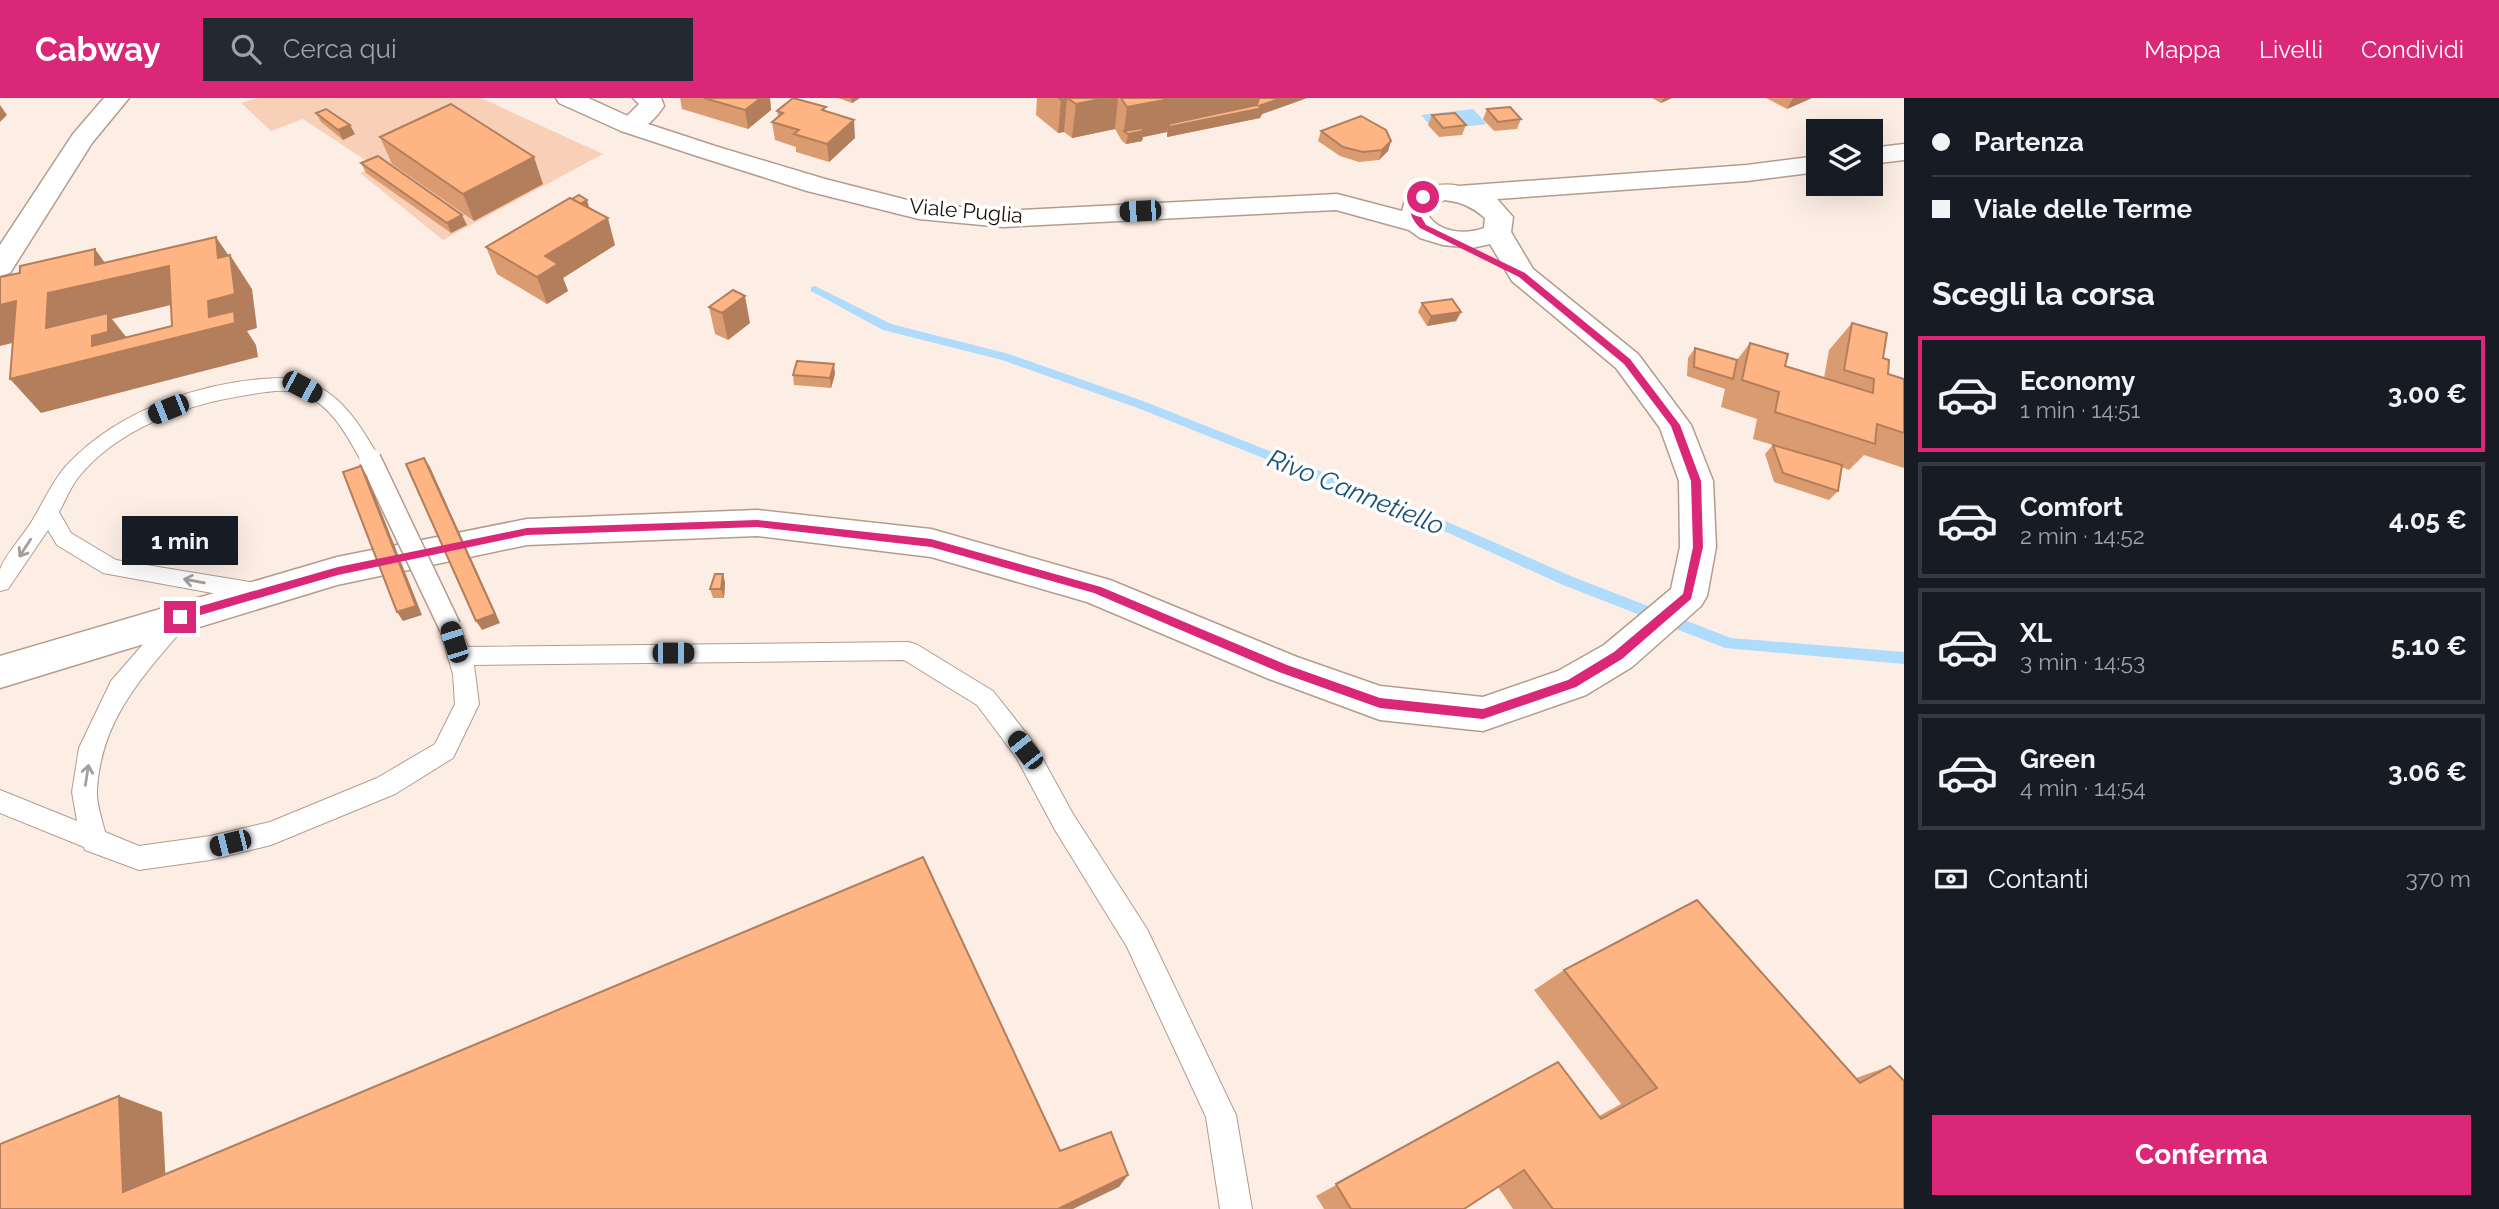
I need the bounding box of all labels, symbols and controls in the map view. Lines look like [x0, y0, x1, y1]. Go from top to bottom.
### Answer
search box [203, 18, 693, 81]
text: Cabway [35, 30, 161, 69]
icon: search [227, 30, 265, 68]
text: Cerca qui [283, 34, 397, 64]
text: Mappa [2144, 35, 2221, 64]
text: Livelli [2259, 35, 2323, 64]
text: Condividi [2361, 35, 2464, 64]
map controls [1806, 119, 1883, 196]
button: layers [1806, 119, 1883, 196]
text: Partenza [1974, 127, 2084, 157]
route start [1407, 181, 1439, 213]
street label: Viale Puglia [908, 193, 1024, 228]
text: Viale delle Terme [1974, 194, 2192, 224]
car [1119, 199, 1162, 223]
text: Scegli la corsa [1932, 275, 2155, 312]
icon: car [1936, 363, 1999, 426]
text: Economy [2020, 366, 2135, 396]
car [279, 368, 326, 406]
text: 3.00 € [2388, 379, 2467, 409]
car [145, 391, 192, 427]
text: 1 min · 14:51 [2020, 396, 2140, 423]
water label: Rivo Cannetiello [1264, 443, 1448, 541]
icon: car [1936, 489, 1999, 552]
text: Comfort [2020, 492, 2123, 522]
text: 4.05 € [2389, 505, 2467, 535]
callout: 1 min [122, 516, 238, 564]
text: 2 min · 14:52 [2020, 522, 2145, 549]
text: 1 min [151, 527, 209, 554]
one-way arrow [18, 538, 32, 557]
one-way arrow [183, 574, 206, 588]
route end [164, 601, 196, 633]
icon: car [1936, 615, 1999, 678]
text: XL [2020, 618, 2052, 648]
car [438, 619, 471, 665]
text: 5.10 € [2391, 631, 2467, 661]
car [653, 643, 695, 664]
text: 3 min · 14:53 [2020, 648, 2145, 675]
car [1004, 727, 1047, 773]
icon: car [1936, 741, 1999, 804]
text: Green [2020, 744, 2096, 774]
text: 3.06 € [2388, 757, 2467, 787]
one-way arrow [81, 764, 94, 787]
text: 4 min · 14:54 [2020, 774, 2146, 801]
car [208, 828, 253, 858]
icon: cash [1932, 860, 1970, 898]
text: Contanti [1988, 864, 2089, 894]
text: 370 m [2406, 865, 2471, 892]
button: Conferma [1932, 1115, 2471, 1195]

